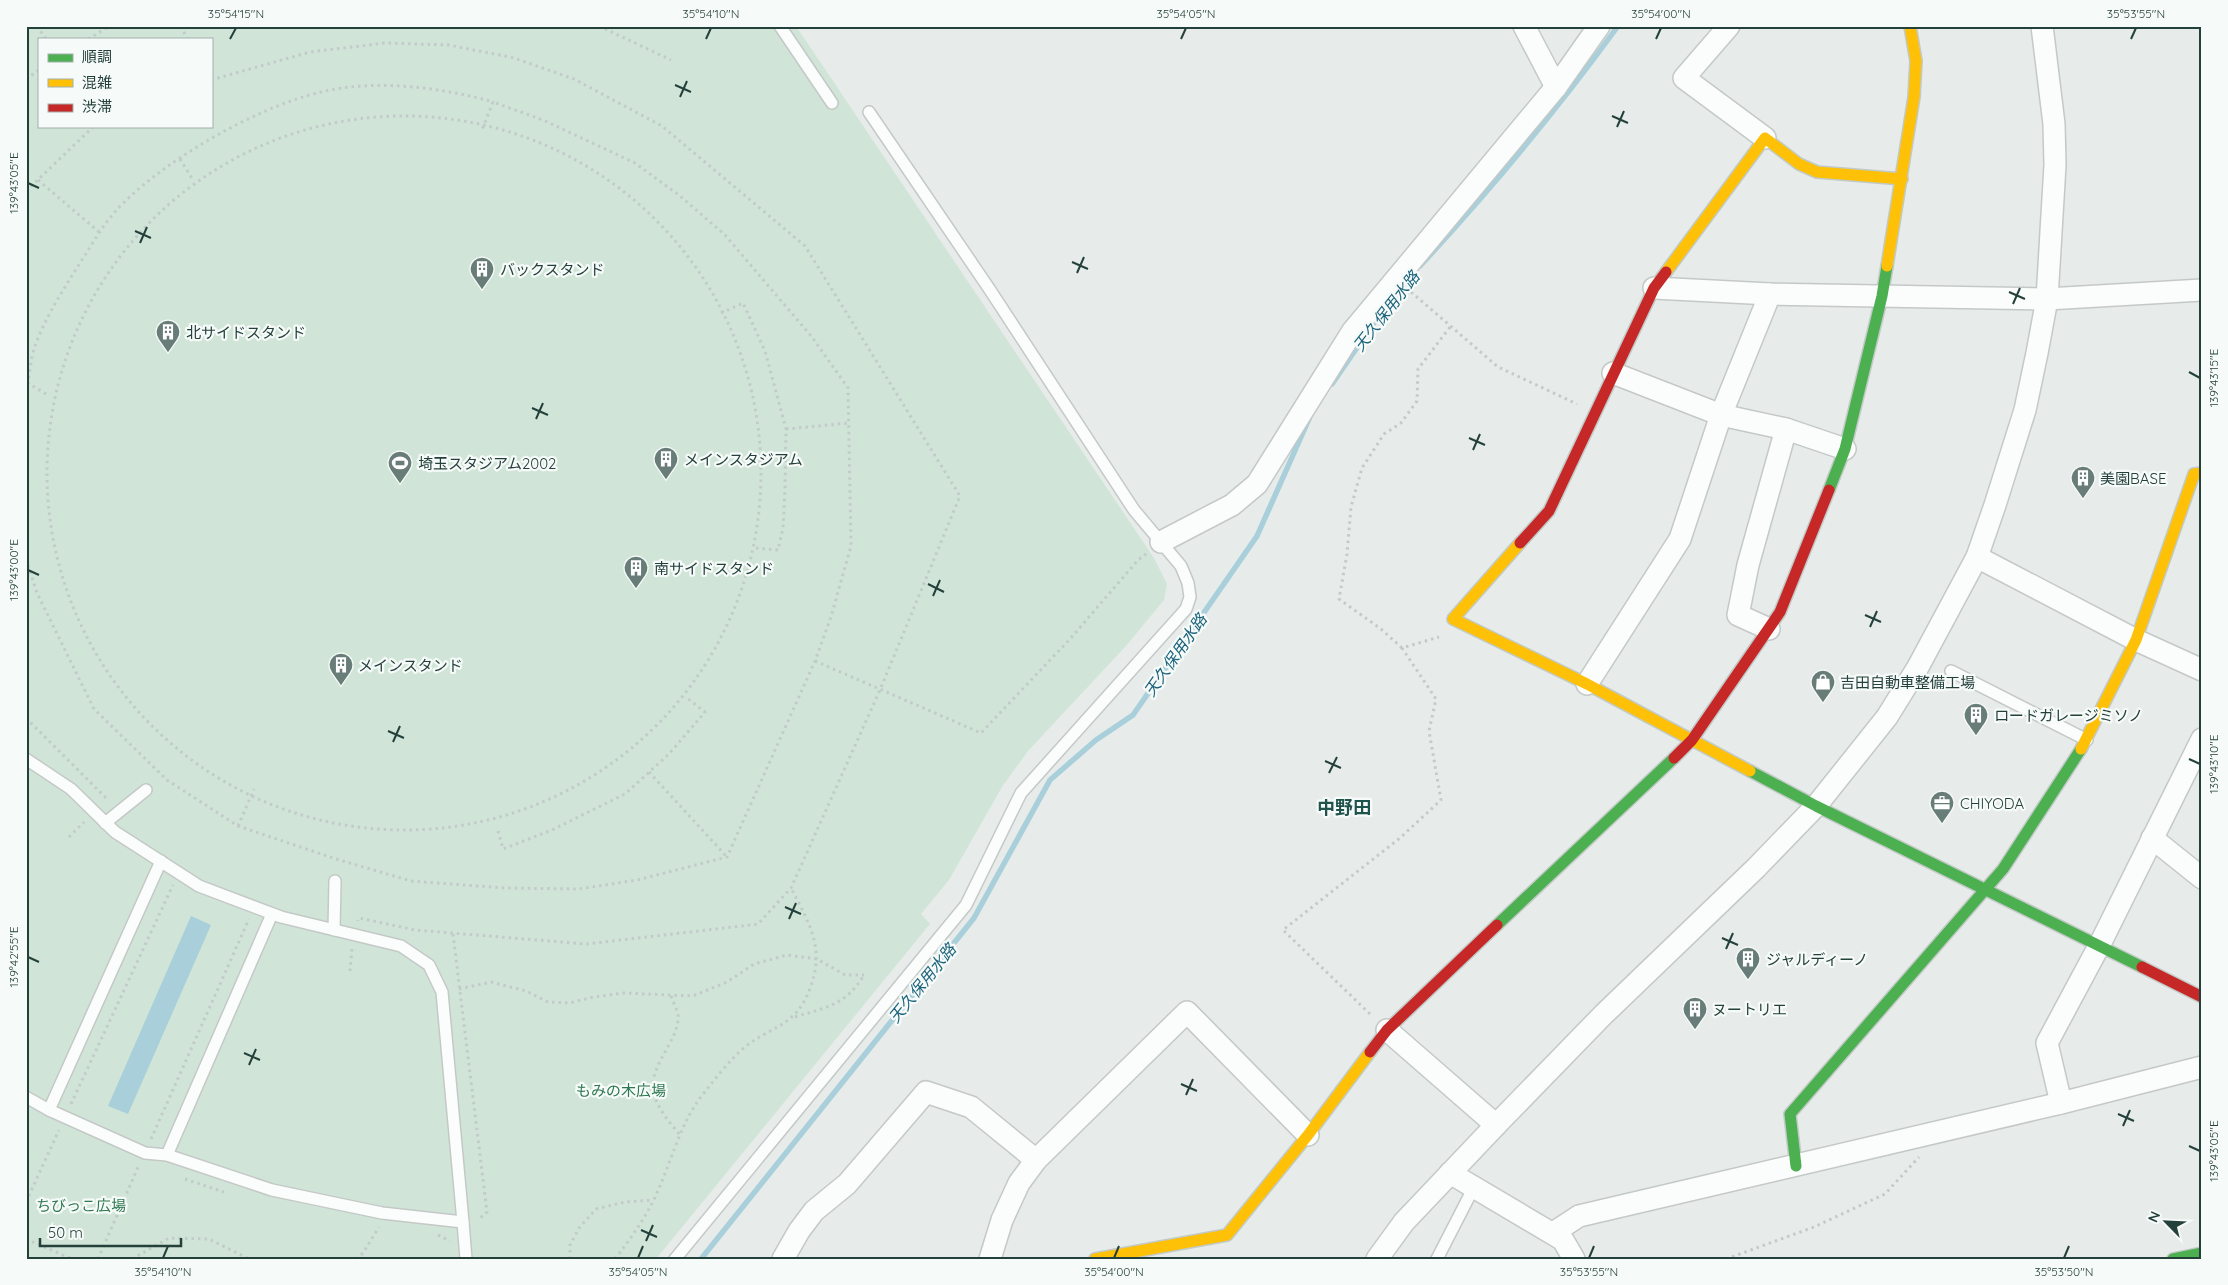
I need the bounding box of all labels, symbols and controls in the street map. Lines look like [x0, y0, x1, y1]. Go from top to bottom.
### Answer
text: 35°54'15"N [208, 6, 264, 21]
text: 35°54'10"N [683, 6, 739, 21]
text: 35°54'05"N [1156, 6, 1216, 21]
text: 35°54'00"N [1631, 6, 1691, 21]
text: 35°53'55"N [2107, 6, 2165, 21]
legend [38, 38, 212, 128]
text: 順調 [82, 47, 112, 66]
text: 混雑 [82, 73, 112, 92]
text: 渋滞 [82, 97, 112, 116]
text: 139°43'05"E [6, 152, 21, 214]
building icon: バックスタンド [469, 256, 495, 290]
place label: バックスタンド [500, 260, 605, 279]
water label: 天久保用水路 [1349, 265, 1425, 355]
building icon: 北サイドスタンド [155, 319, 181, 353]
place label: 北サイドスタンド [186, 323, 306, 342]
text: 139°43'15"E [2206, 348, 2221, 407]
building icon: メインスタジアム [653, 446, 679, 480]
sports icon: 埼玉スタジアム2002 [387, 450, 413, 484]
place label: メインスタジアム [684, 450, 803, 469]
place label: 埼玉スタジアム2002 [418, 454, 556, 473]
building icon: 美園BASE [2070, 465, 2096, 499]
place label: 美園BASE [2100, 469, 2166, 488]
text: 139°43'00"E [6, 539, 21, 601]
building icon: 南サイドスタンド [623, 555, 649, 589]
place label: 南サイドスタンド [654, 559, 774, 578]
water label: 天久保用水路 [1139, 608, 1212, 700]
building icon: メインスタンド [328, 652, 354, 686]
place label: メインスタンド [358, 656, 463, 675]
shop icon: 吉田自動車整備工場 [1810, 669, 1836, 703]
place label: 吉田自動車整備工場 [1840, 673, 1975, 692]
building icon: ロードガレージミソノ [1963, 702, 1989, 736]
place label: ロードガレージミソノ [1994, 706, 2143, 725]
text: 139°43'10"E [2206, 734, 2221, 794]
office icon: CHIYODA [1929, 790, 1955, 824]
place label: CHIYODA [1960, 794, 2025, 813]
district label: 中野田 [1317, 796, 1371, 819]
text: 139°42'55"E [6, 926, 21, 988]
water label: 天久保用水路 [884, 938, 961, 1027]
building icon: ジャルディーノ [1735, 946, 1761, 980]
place label: ジャルディーノ [1766, 950, 1868, 969]
building icon: ヌートリエ [1682, 996, 1708, 1030]
place label: ヌートリエ [1712, 1000, 1787, 1019]
park label: もみの木広場 [576, 1081, 666, 1100]
text: 139°43'05"E [2206, 1120, 2221, 1182]
park label: ちびっこ広場 [36, 1196, 126, 1215]
north arrow [2140, 1198, 2190, 1248]
text: N [2144, 1208, 2164, 1225]
scale bar [40, 1215, 181, 1247]
text: 50 m [48, 1223, 83, 1242]
text: 35°54'10"N [135, 1264, 191, 1279]
text: 35°54'05"N [608, 1264, 668, 1279]
text: 35°54'00"N [1084, 1264, 1144, 1279]
text: 35°53'55"N [1560, 1264, 1618, 1279]
text: 35°53'50"N [2035, 1264, 2093, 1279]

